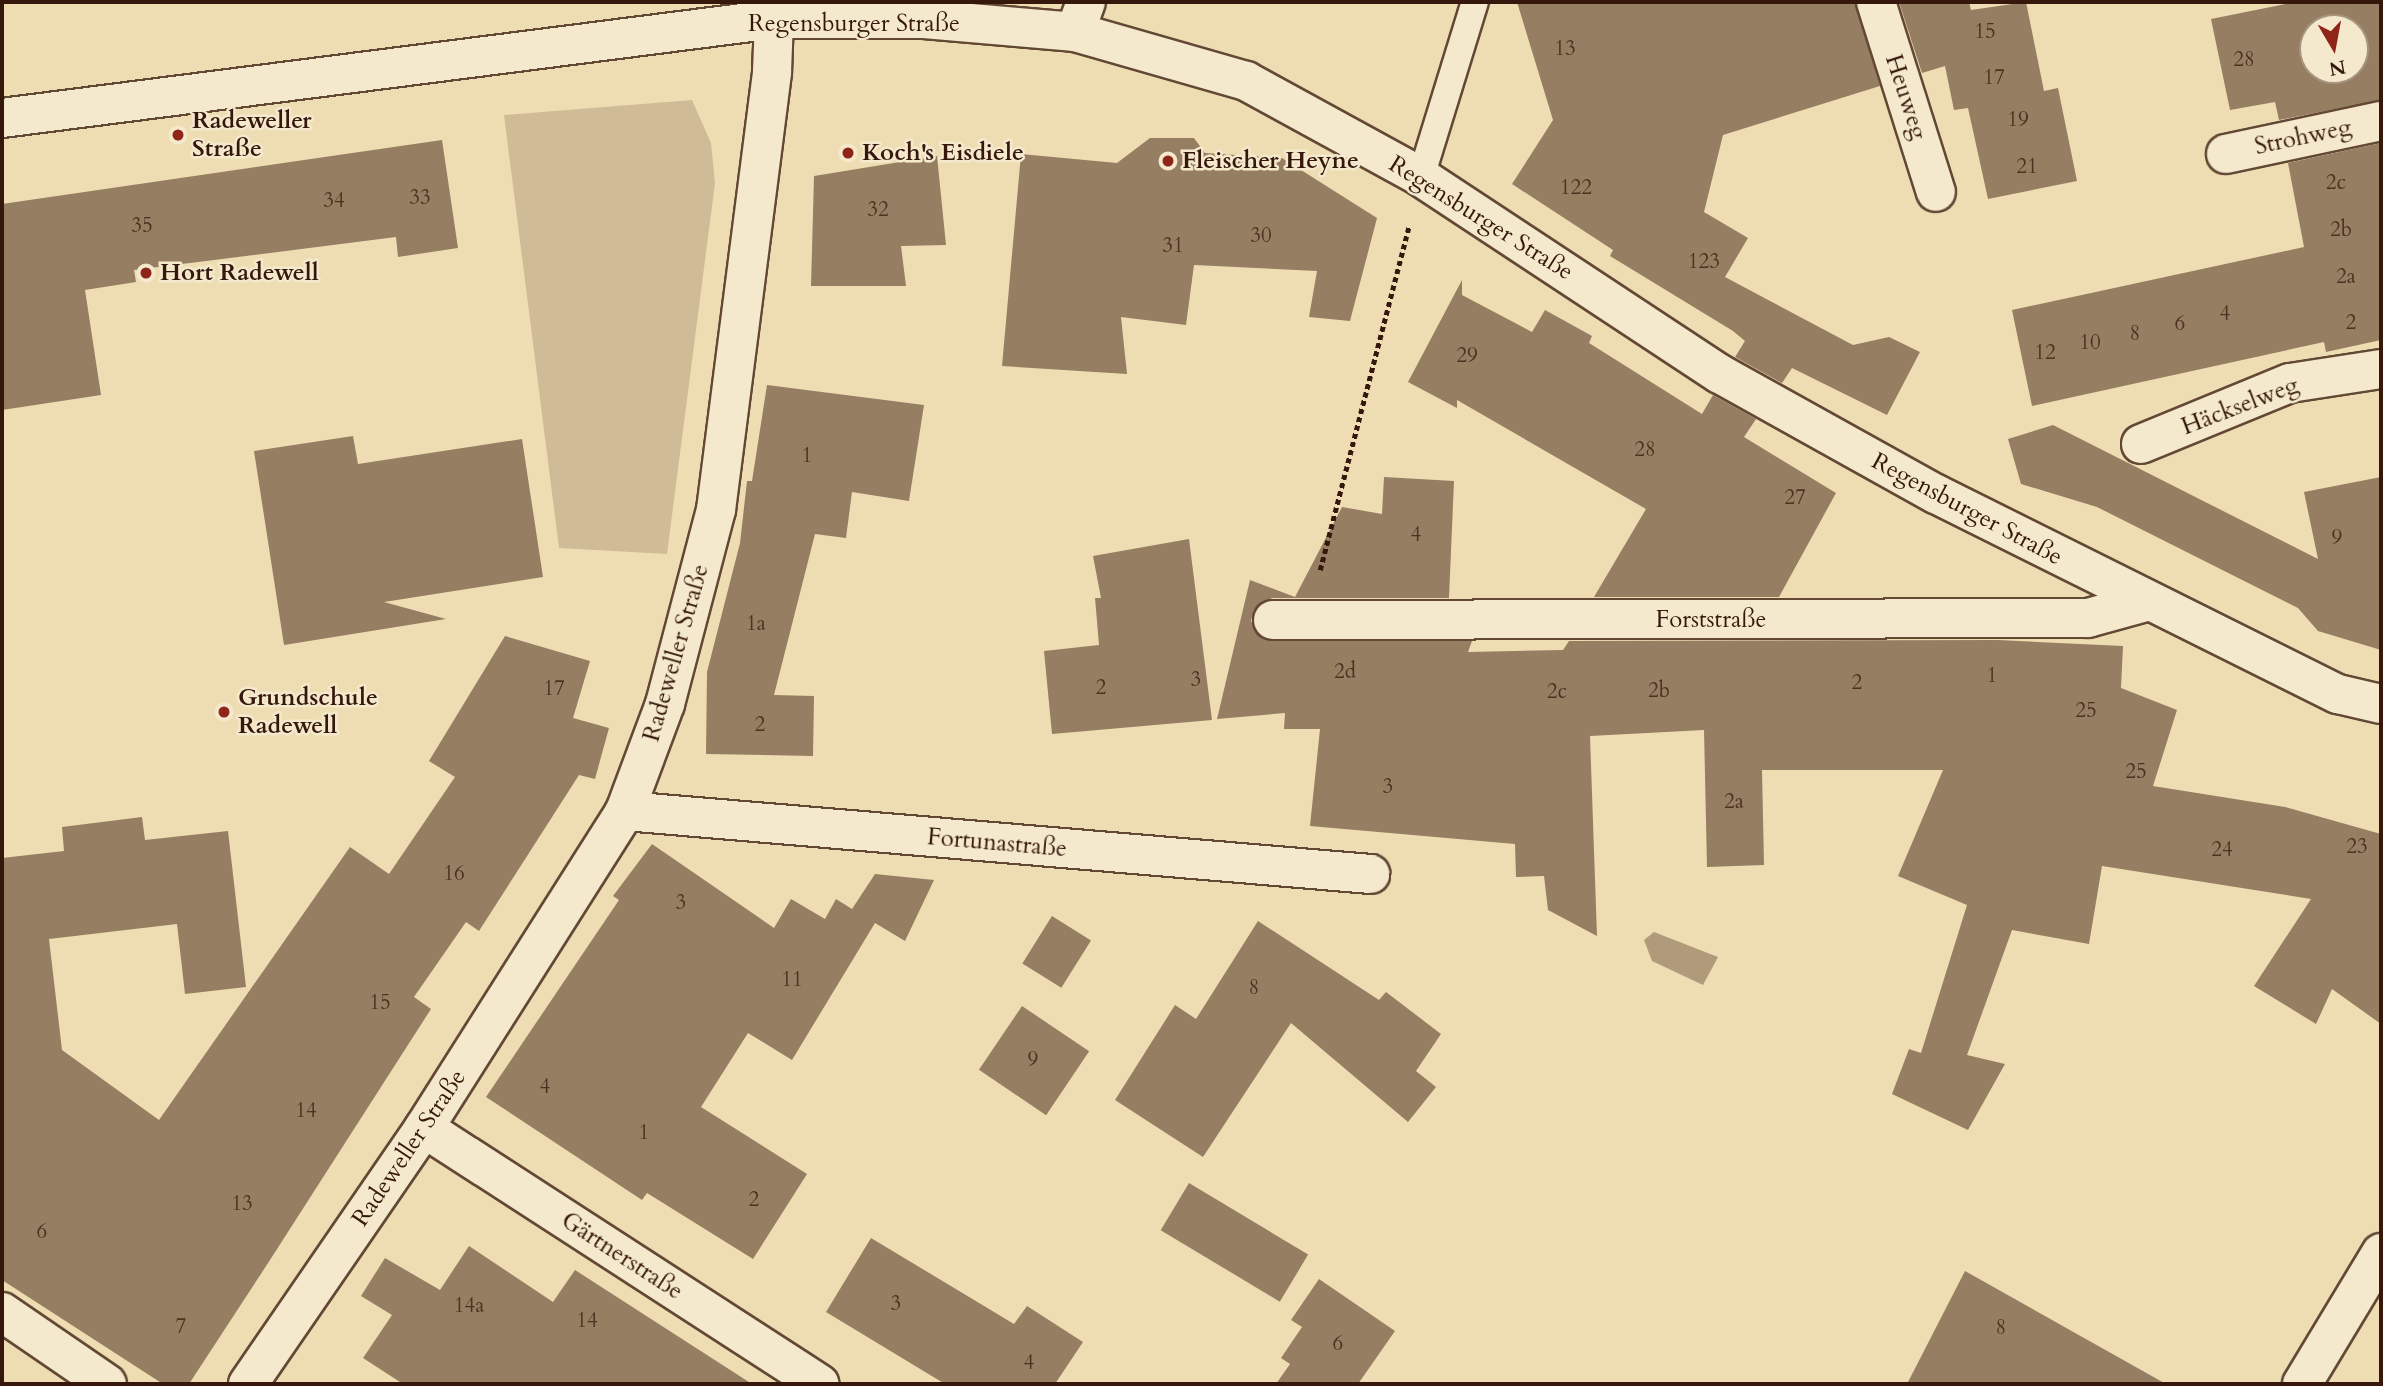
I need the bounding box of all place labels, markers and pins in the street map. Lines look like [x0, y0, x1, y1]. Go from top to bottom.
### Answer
place label: Radeweller Straße [192, 107, 312, 163]
marker: Radeweller Straße [170, 127, 186, 143]
place label: Koch's Eisdiele [862, 139, 1024, 167]
marker: Koch's Eisdiele [840, 145, 856, 161]
place label: Fleischer Heyne [1182, 147, 1359, 175]
marker: Fleischer Heyne [1160, 153, 1176, 169]
place label: Hort Radewell [160, 259, 319, 287]
marker: Hort Radewell [138, 265, 154, 281]
place label: Grundschule Radewell [238, 684, 378, 740]
marker: Grundschule Radewell [216, 704, 232, 720]

